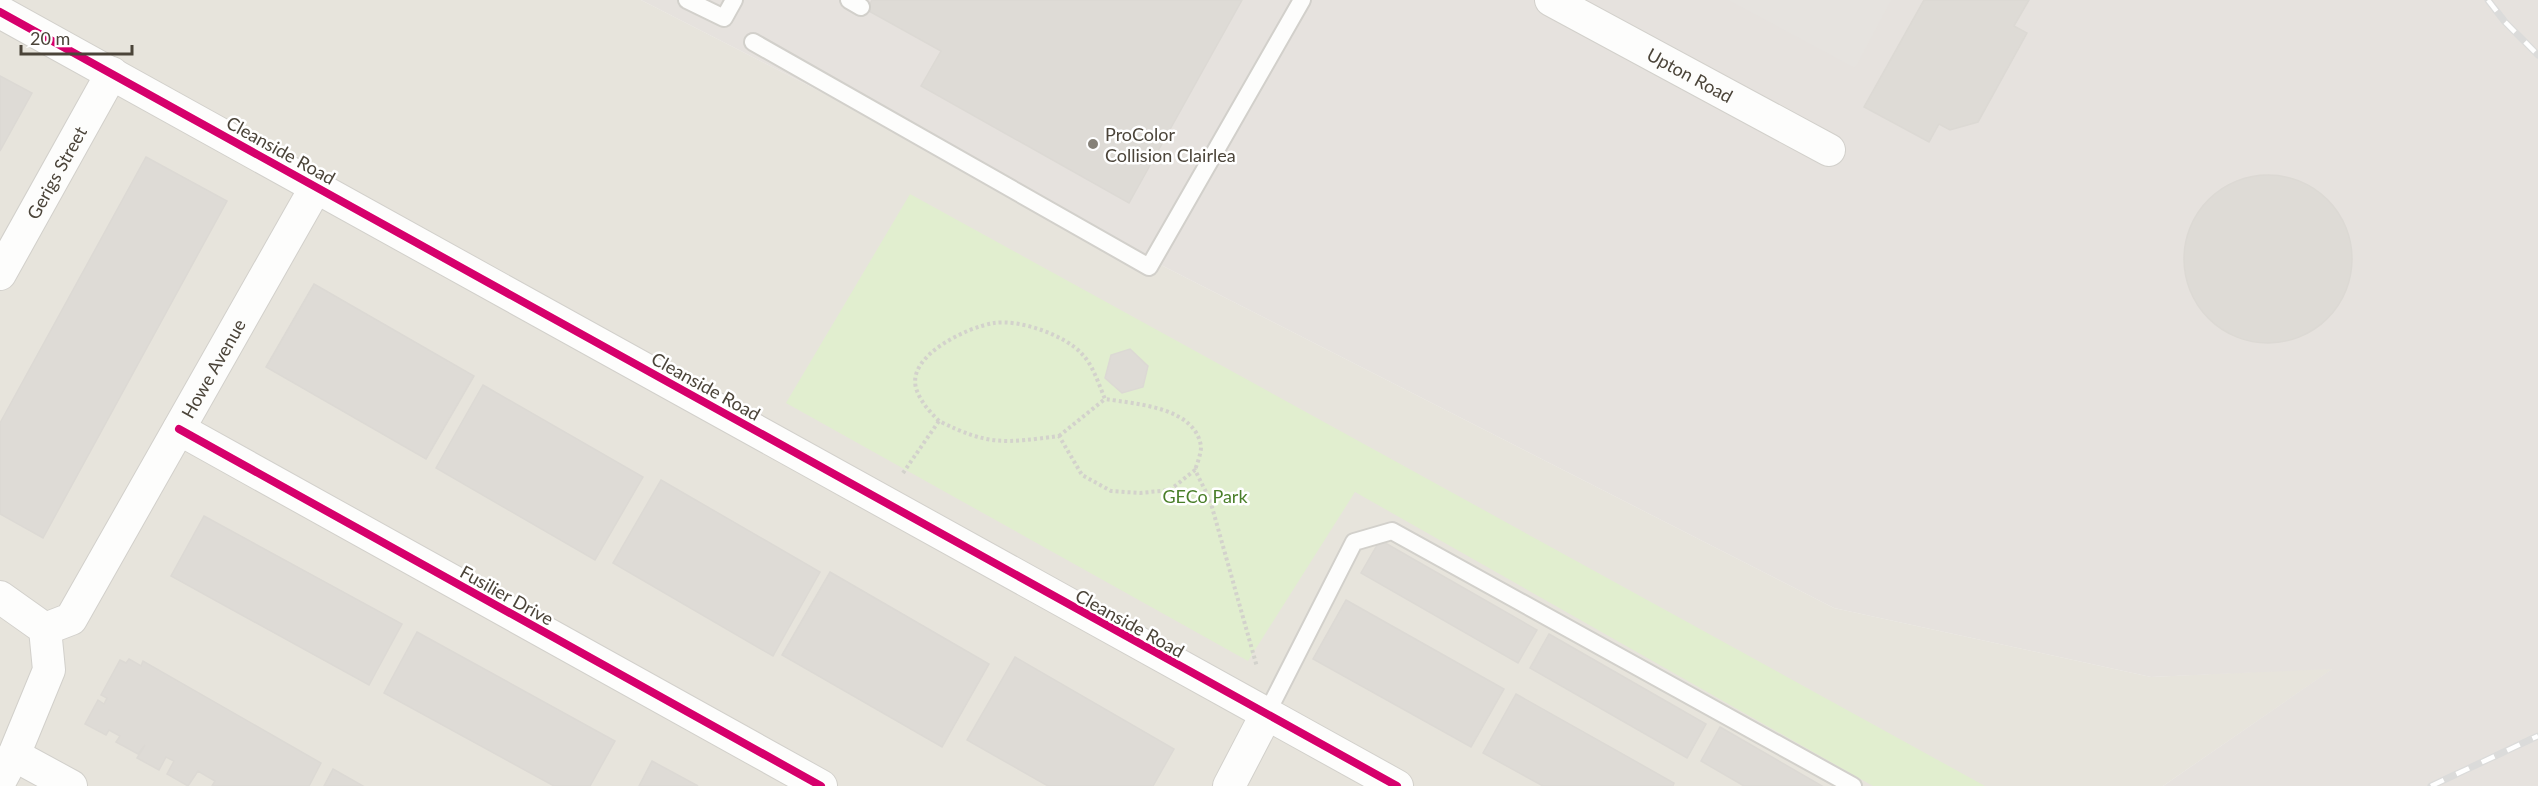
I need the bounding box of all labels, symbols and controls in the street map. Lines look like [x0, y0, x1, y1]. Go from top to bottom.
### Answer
scale bar [21, 18, 132, 56]
text: 20 m [30, 27, 70, 49]
street label: Upton Road [1643, 43, 1737, 107]
street label: Cleanside Road [223, 111, 339, 189]
street label: Gerigs Street [22, 122, 91, 223]
place label: ProColor Collision Clairlea [1105, 123, 1236, 166]
marker: ProColor Collision Clairlea [1086, 137, 1100, 151]
street label: Howe Avenue [176, 315, 250, 422]
street label: Cleanside Road [648, 347, 764, 425]
park label: GECo Park [1162, 485, 1248, 507]
street label: Fusilier Drive [456, 560, 558, 630]
street label: Cleanside Road [1072, 584, 1188, 662]

